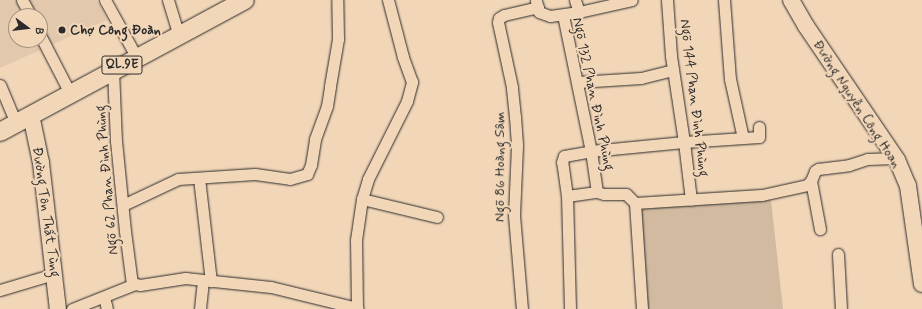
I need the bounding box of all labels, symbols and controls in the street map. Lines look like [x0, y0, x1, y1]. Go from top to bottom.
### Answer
north arrow [8, 8, 48, 48]
street label: Ngõ 132 Phan Đình Phùng [569, 16, 617, 172]
street label: Ngõ 144 Phan Đình Phùng [676, 18, 712, 178]
place label: Chợ Công Đoàn [70, 22, 161, 38]
marker: Chợ Công Đoàn [57, 25, 67, 35]
text: B [31, 26, 46, 36]
street label: Đường Nguyễn Công Hoan [809, 36, 905, 172]
road number: QL.9E [101, 54, 143, 76]
street label: Ngõ 62 Phan Đình Phùng [92, 105, 122, 255]
street label: Ngõ 86 Hoàng Sâm [492, 112, 508, 222]
street label: Đường Tôn Thất Tùng [29, 147, 63, 277]

